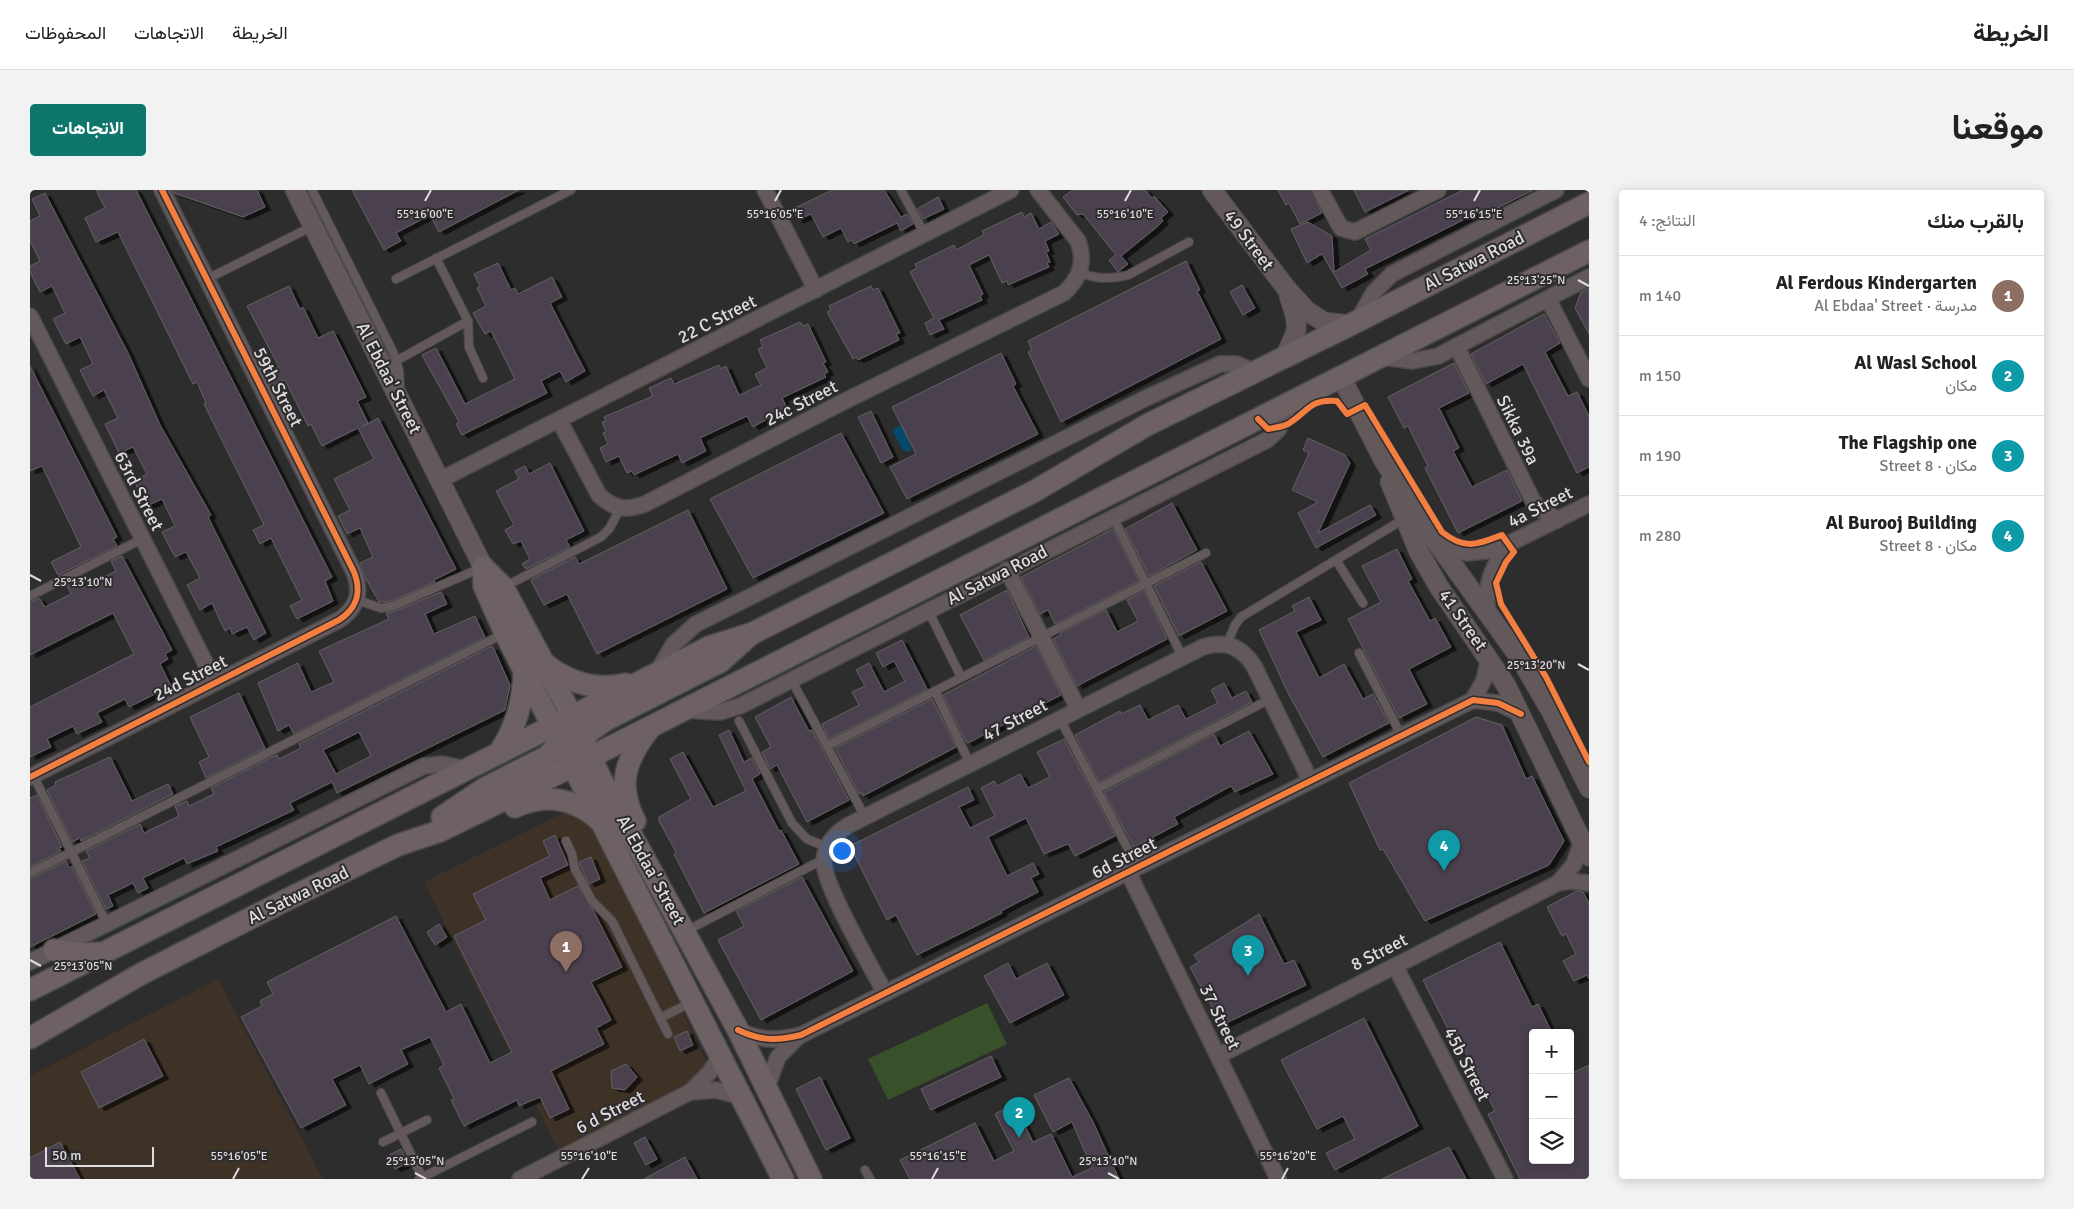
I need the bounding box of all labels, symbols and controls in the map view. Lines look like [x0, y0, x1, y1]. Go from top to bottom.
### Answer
text: الخريطة [1973, 18, 2049, 48]
text: المحفوظات [25, 22, 106, 44]
text: الاتجاهات [134, 22, 204, 44]
text: الخريطة [232, 22, 288, 44]
button: الاتجاهات [30, 104, 146, 156]
text: موقعنا [1951, 106, 2044, 149]
street label: 49 Street [1219, 205, 1279, 275]
text: 55°16'00"E [396, 207, 454, 222]
text: 55°16'05"E [746, 207, 804, 222]
text: 55°16'10"E [1096, 207, 1154, 222]
text: 55°16'15"E [1445, 207, 1503, 222]
text: بالقرب منك [1927, 208, 2024, 234]
text: النتائج: 4 [1639, 211, 1695, 231]
street label: Al Satwa Road [1420, 226, 1528, 296]
text: Al Ferdous Kindergarten [1776, 271, 1977, 295]
text: 25°13'25"N [1507, 273, 1565, 288]
text: 140 m [1639, 286, 1681, 306]
text: 1 [2004, 286, 2012, 306]
street label: 22 C Street [674, 290, 760, 348]
text: مدرسة · Al Ebdaa' Street [1814, 296, 1977, 316]
street label: Al Ebdaa' Street [351, 319, 427, 437]
street label: 59th Street [249, 344, 307, 430]
text: Al Wasl School [1854, 351, 1977, 375]
text: 150 m [1639, 366, 1681, 386]
text: 2 [2004, 366, 2012, 386]
street label: 24c Street [761, 375, 841, 431]
text: مكان [1945, 376, 1977, 396]
street label: Sikka 39a [1492, 392, 1544, 468]
text: The Flagship one [1839, 431, 1977, 455]
text: 190 m [1639, 446, 1681, 466]
text: 3 [2004, 446, 2012, 466]
street label: 63rd Street [110, 448, 168, 534]
text: مكان · 8 Street [1880, 456, 1977, 476]
street label: 4a Street [1504, 481, 1576, 533]
text: Al Burooj Building [1826, 511, 1977, 535]
text: 280 m [1639, 526, 1681, 546]
text: 4 [2004, 526, 2012, 546]
text: مكان · 8 Street [1880, 536, 1977, 556]
street label: Al Satwa Road [943, 540, 1051, 610]
text: 25°13'10"N [54, 575, 112, 590]
street label: 41 Street [1434, 585, 1492, 655]
street label: 24d Street [149, 650, 231, 706]
text: 25°13'20"N [1507, 658, 1565, 673]
street label: 47 Street [979, 694, 1051, 746]
street label: Al Ebdaa' Street [612, 811, 690, 929]
pin: 4 [1428, 830, 1460, 871]
street label: 6d Street [1088, 832, 1160, 884]
your location [829, 838, 855, 864]
street label: Al Satwa Road [244, 861, 352, 929]
street label: 8 Street [1347, 928, 1411, 976]
pin: 1 [550, 931, 582, 972]
pin: 3 [1232, 935, 1264, 976]
text: 25°13'05"N [54, 959, 112, 974]
street label: 37 Street [1195, 981, 1245, 1053]
street label: 45b Street [1439, 1023, 1495, 1105]
map controls [1529, 1029, 1574, 1164]
button: + [1529, 1029, 1574, 1074]
button: − [1529, 1074, 1574, 1119]
street label: 6 d Street [572, 1085, 648, 1139]
pin: 2 [1003, 1097, 1035, 1138]
button: layers [1529, 1119, 1574, 1164]
scale bar [45, 1144, 154, 1167]
text: 50 m [52, 1147, 81, 1164]
text: 55°16'05"E [210, 1149, 268, 1164]
text: 55°16'10"E [560, 1149, 618, 1164]
text: 55°16'15"E [909, 1149, 967, 1164]
text: 55°16'20"E [1259, 1149, 1317, 1164]
text: 25°13'05"N [386, 1154, 444, 1169]
text: 25°13'10"N [1079, 1154, 1137, 1169]

